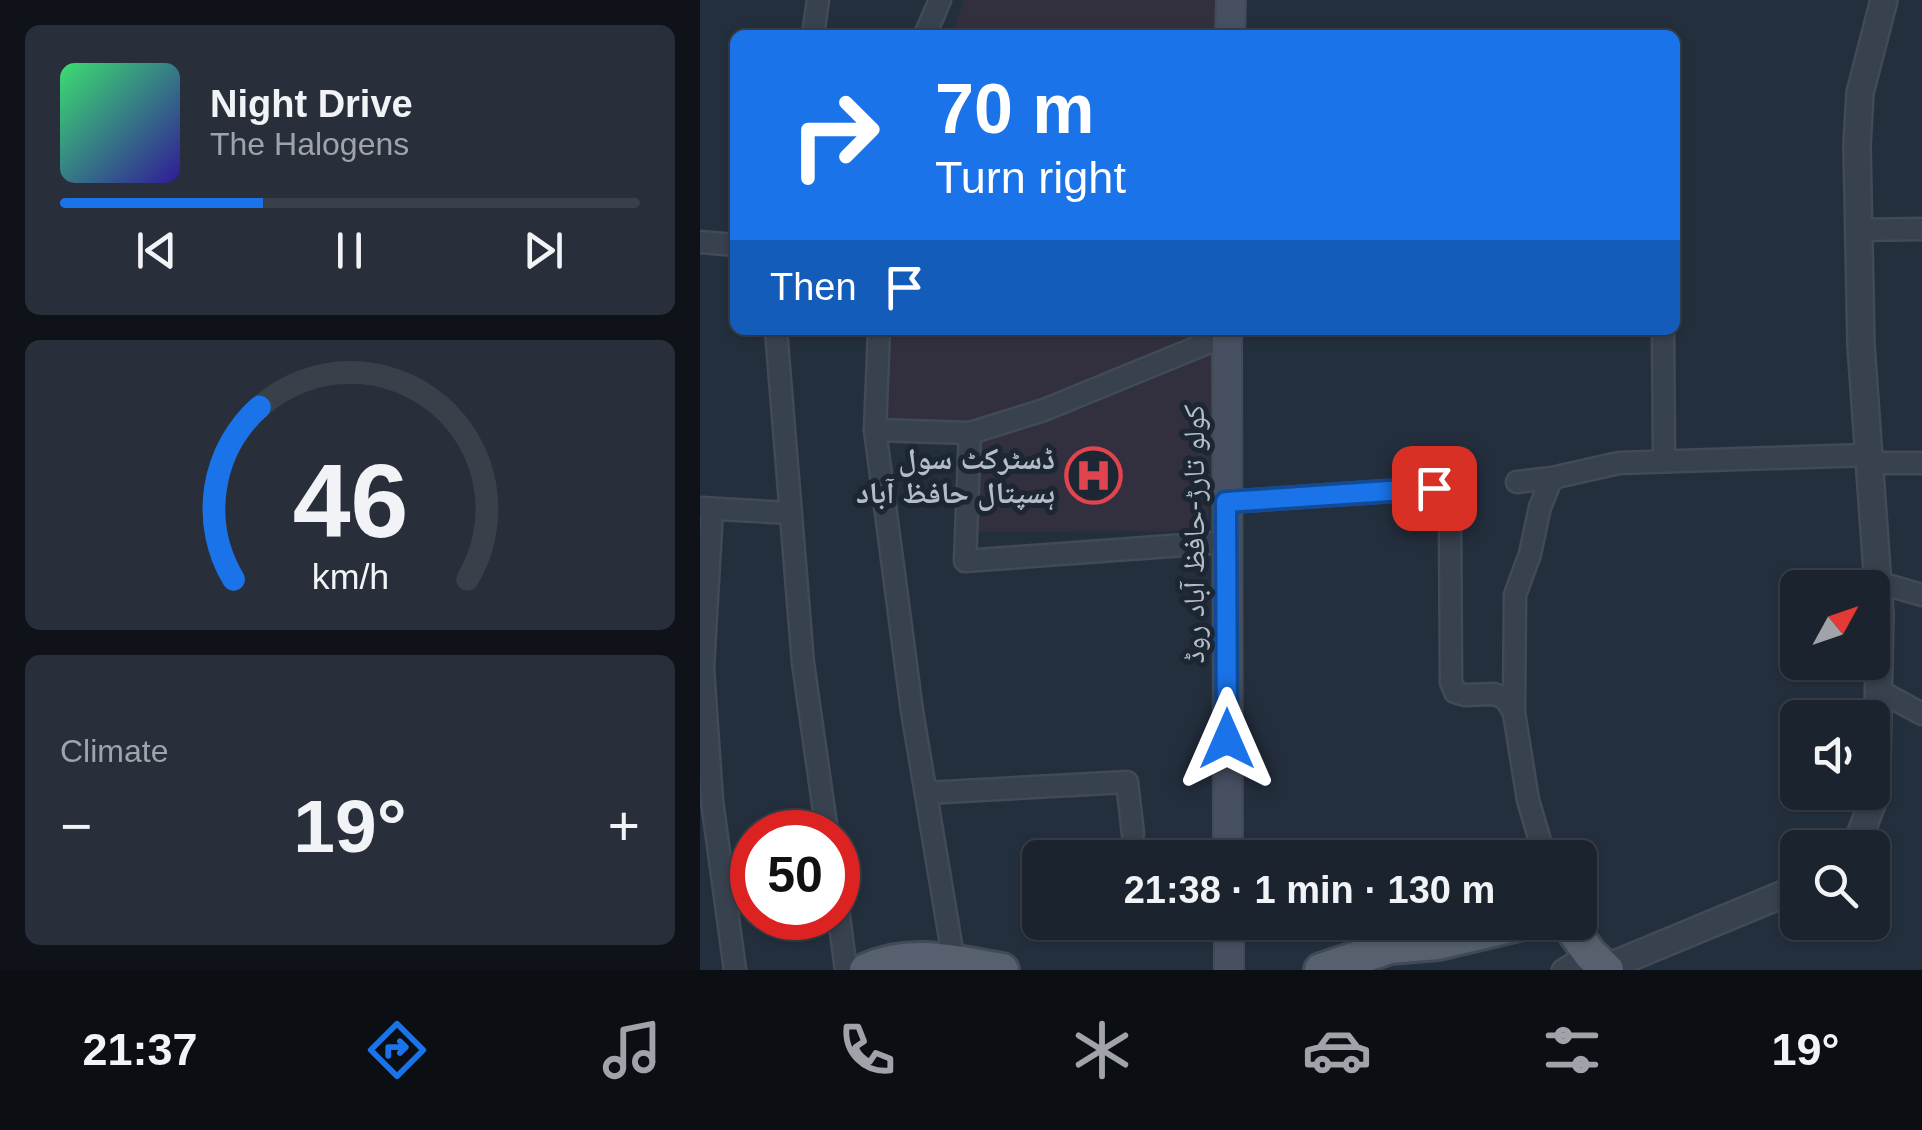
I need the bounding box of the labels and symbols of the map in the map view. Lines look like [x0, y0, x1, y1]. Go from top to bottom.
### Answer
street label: کولو تارڑ-حافظ آباد روڈ [1177, 405, 1211, 663]
place label: ڈسٹرکٹ سول ہسپتال حافظ آباد [856, 442, 1055, 511]
hospital icon: ڈسٹرکٹ سول ہسپتال حافظ آباد [1064, 446, 1124, 506]
pin [1392, 446, 1477, 531]
north arrow [1780, 570, 1890, 680]
position arrow [1175, 687, 1279, 791]
speed limit sign: 50 [730, 810, 860, 940]

